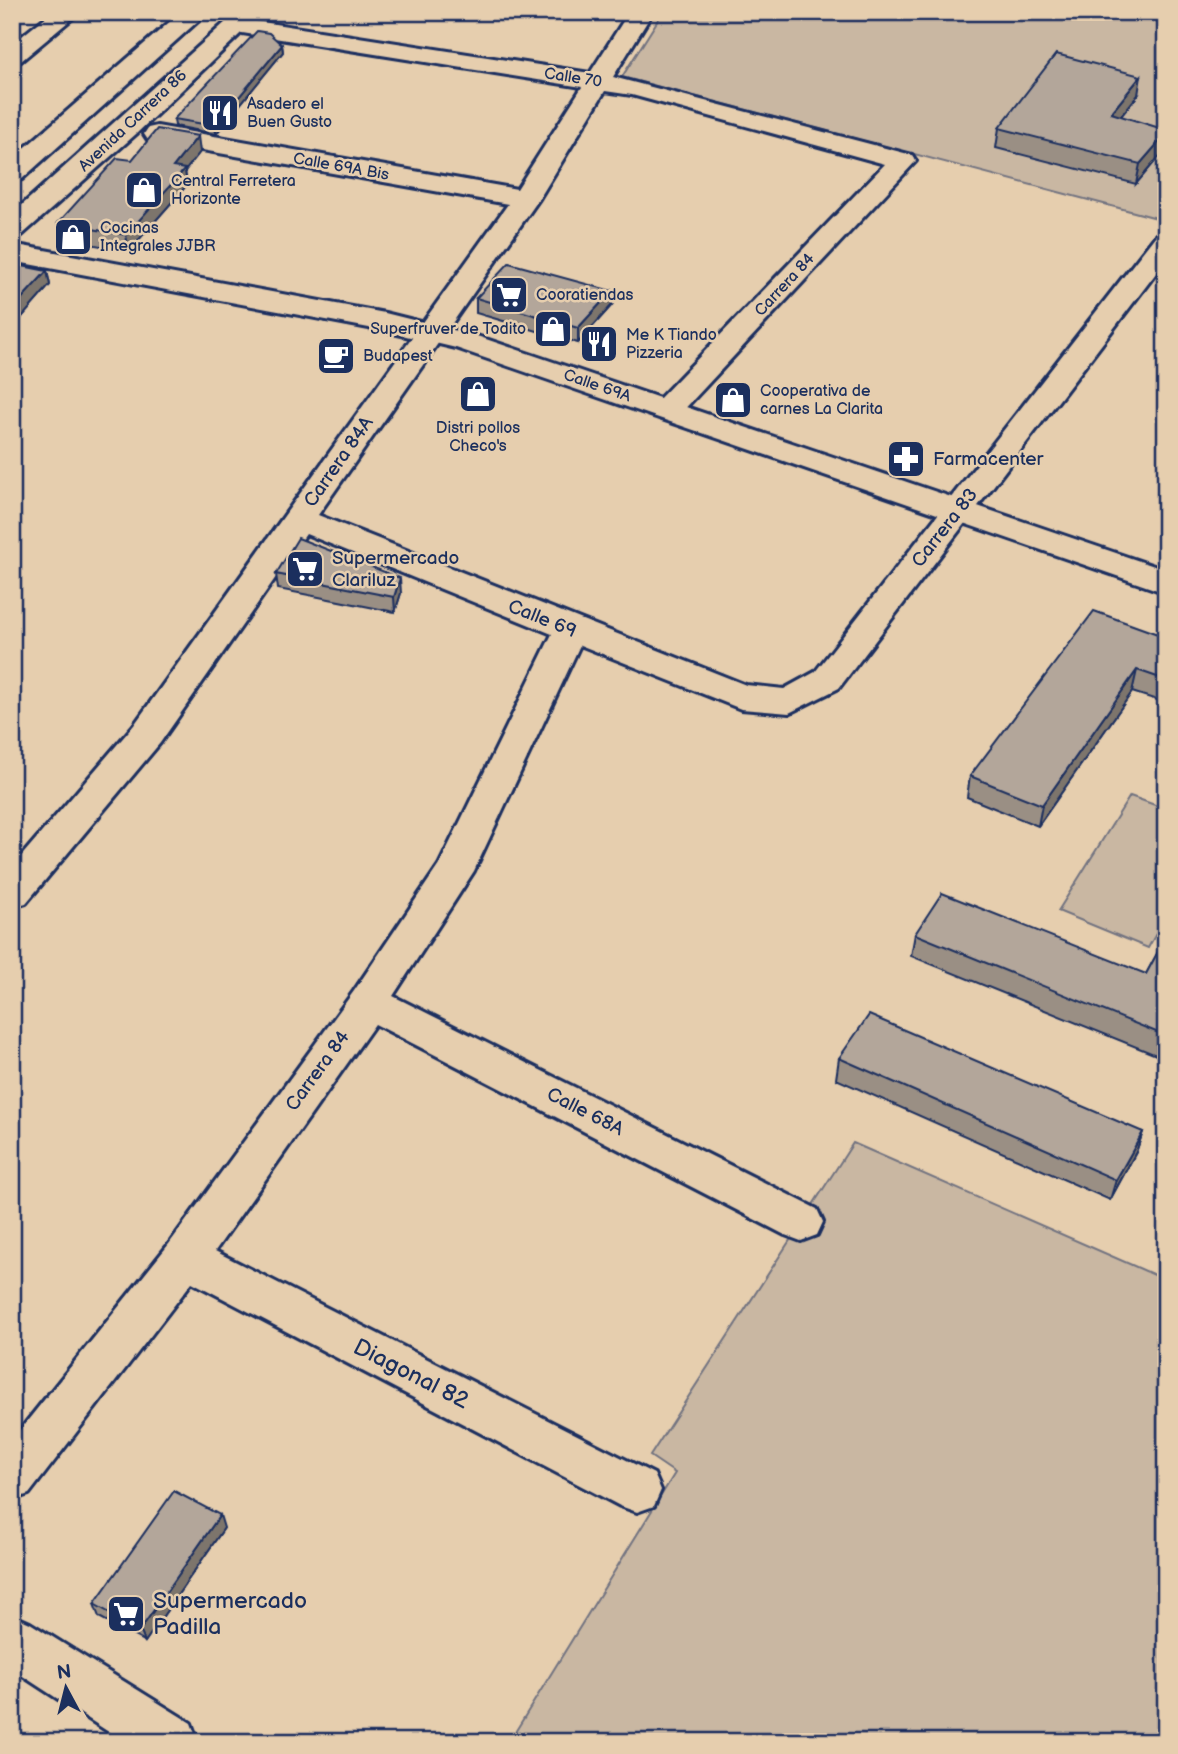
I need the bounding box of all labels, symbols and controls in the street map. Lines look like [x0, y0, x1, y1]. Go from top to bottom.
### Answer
street label: Calle 70 [543, 64, 603, 92]
street label: Avenida Carrera 86 [75, 66, 191, 176]
restaurant icon: Asadero el Buen Gusto [199, 92, 241, 134]
place label: Asadero el Buen Gusto [247, 95, 332, 132]
street label: Calle 69A Bis [292, 149, 390, 185]
shop icon: Central Ferretera Horizonte [123, 169, 165, 211]
place label: Central Ferretera Horizonte [171, 172, 296, 209]
shop icon: Cocinas Integrales JJBR [52, 216, 94, 258]
place label: Cocinas Integrales JJBR [100, 219, 216, 256]
street label: Carrera 84 [751, 249, 819, 320]
supermarket icon: Cooratiendas [488, 274, 530, 316]
place label: Cooratiendas [536, 286, 633, 305]
shop icon: Superfruver de Todito [532, 308, 574, 350]
place label: Superfruver de Todito [370, 320, 526, 339]
restaurant icon: Me K Tiando Pizzeria [578, 323, 620, 365]
place label: Me K Tiando Pizzeria [626, 326, 717, 363]
cafe icon: Budapest [315, 335, 357, 377]
place label: Budapest [363, 347, 433, 366]
street label: Calle 69A [561, 366, 633, 406]
shop icon: Distri pollos Checo's [457, 373, 499, 415]
shop icon: Cooperativa de carnes La Clarita [712, 379, 754, 421]
place label: Cooperativa de carnes La Clarita [760, 382, 883, 419]
street label: Carrera 84A [299, 412, 379, 512]
place label: Distri pollos Checo's [436, 419, 520, 456]
pharmacy icon: Farmacenter [885, 438, 927, 480]
place label: Farmacenter [933, 448, 1044, 471]
street label: Carrera 83 [907, 484, 983, 572]
place label: Supermercado Clariluz [332, 547, 459, 592]
supermarket icon: Supermercado Clariluz [284, 548, 326, 590]
street label: Calle 69 [505, 595, 579, 643]
street label: Carrera 84 [281, 1026, 355, 1116]
street label: Calle 68A [543, 1083, 628, 1141]
street label: Diagonal 82 [349, 1333, 474, 1415]
place label: Supermercado Padilla [153, 1587, 307, 1641]
supermarket icon: Supermercado Padilla [105, 1593, 147, 1635]
north arrow [32, 1652, 102, 1722]
text: N [56, 1660, 73, 1685]

